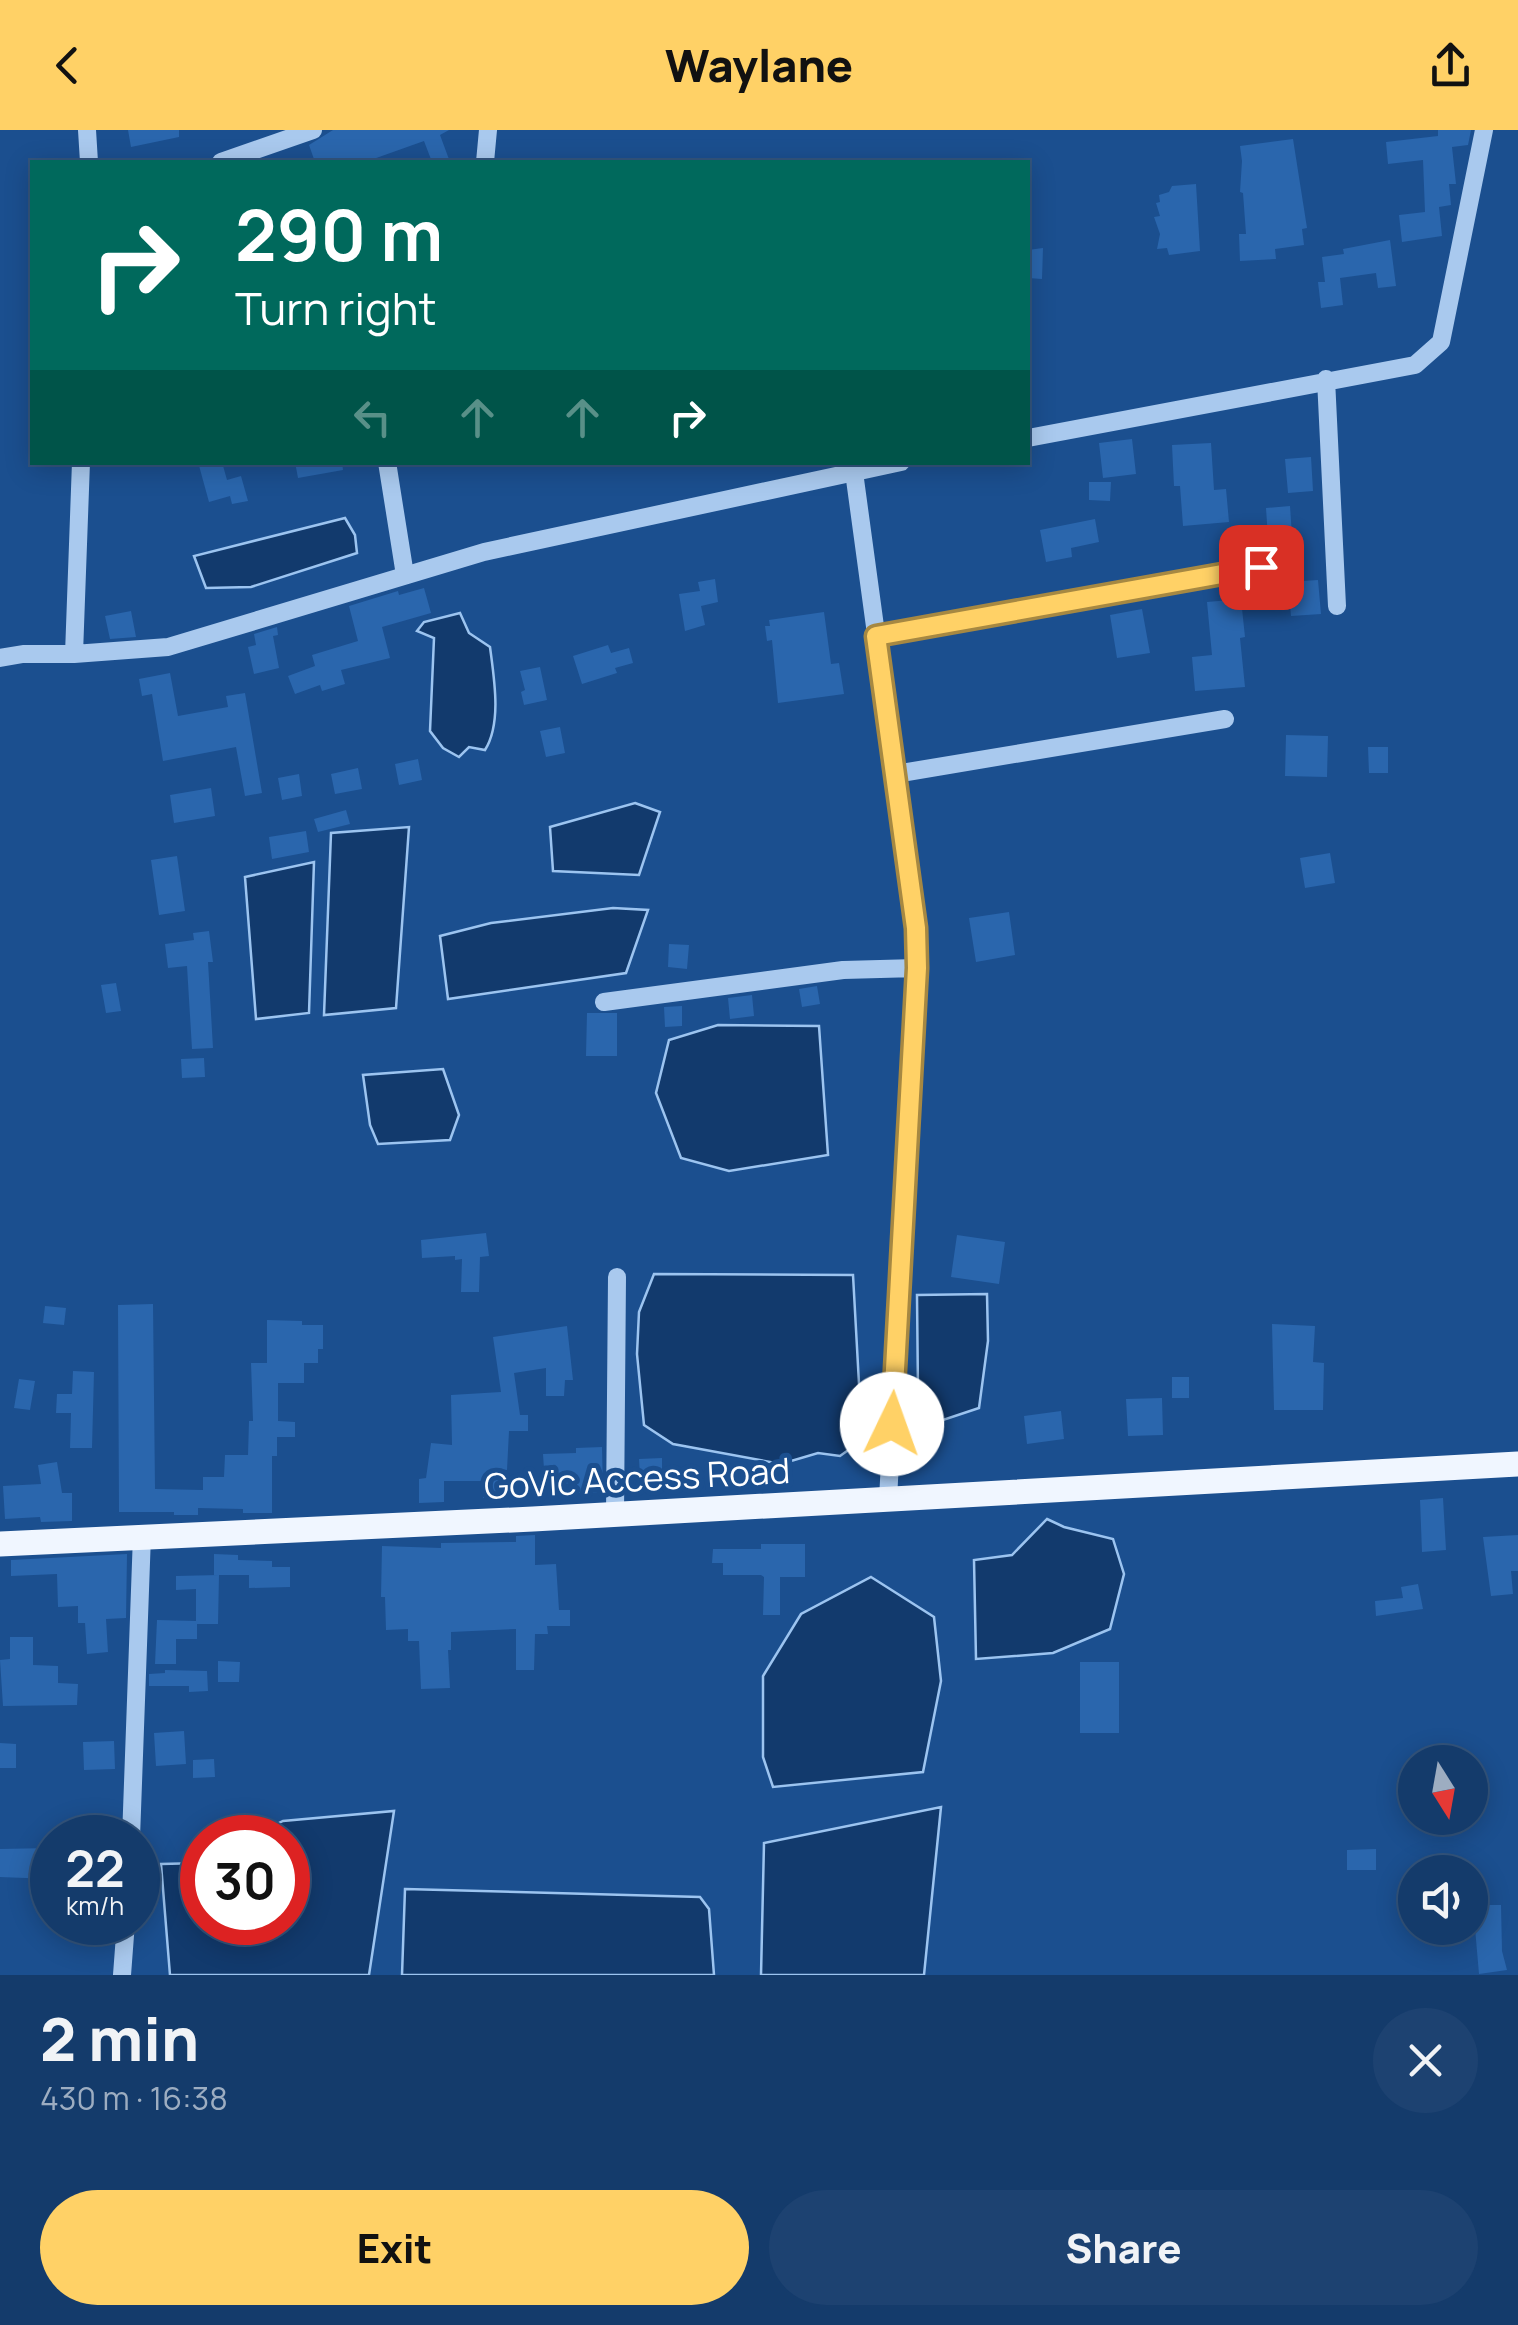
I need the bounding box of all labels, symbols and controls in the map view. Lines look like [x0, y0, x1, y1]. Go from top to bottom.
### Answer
text: Waylane [665, 34, 853, 96]
icon: back [40, 38, 95, 93]
icon: share [1423, 38, 1478, 93]
text: 290 m [235, 186, 443, 282]
icon: right [70, 200, 200, 330]
text: Turn right [235, 277, 436, 339]
icon: left [345, 390, 400, 445]
icon: ahead [450, 390, 505, 445]
icon: ahead [555, 390, 610, 445]
icon: right [660, 390, 715, 445]
pin [1219, 525, 1304, 610]
icon: arrive [1234, 540, 1289, 595]
position arrow [840, 1372, 944, 1476]
street label: GoVic Access Road [483, 1446, 791, 1510]
north arrow [1398, 1745, 1488, 1835]
map controls [1398, 1745, 1488, 1945]
speed limit sign: 30 [180, 1815, 310, 1945]
text: 22 [65, 1834, 125, 1902]
button: sound [1398, 1855, 1488, 1945]
text: km/h [66, 1888, 124, 1923]
text: 2 min [40, 1997, 199, 2079]
button: close [1373, 2008, 1478, 2113]
text: 430 m · 16:38 [40, 2076, 228, 2120]
button: Exit [40, 2190, 749, 2305]
button: Share [769, 2190, 1478, 2305]

